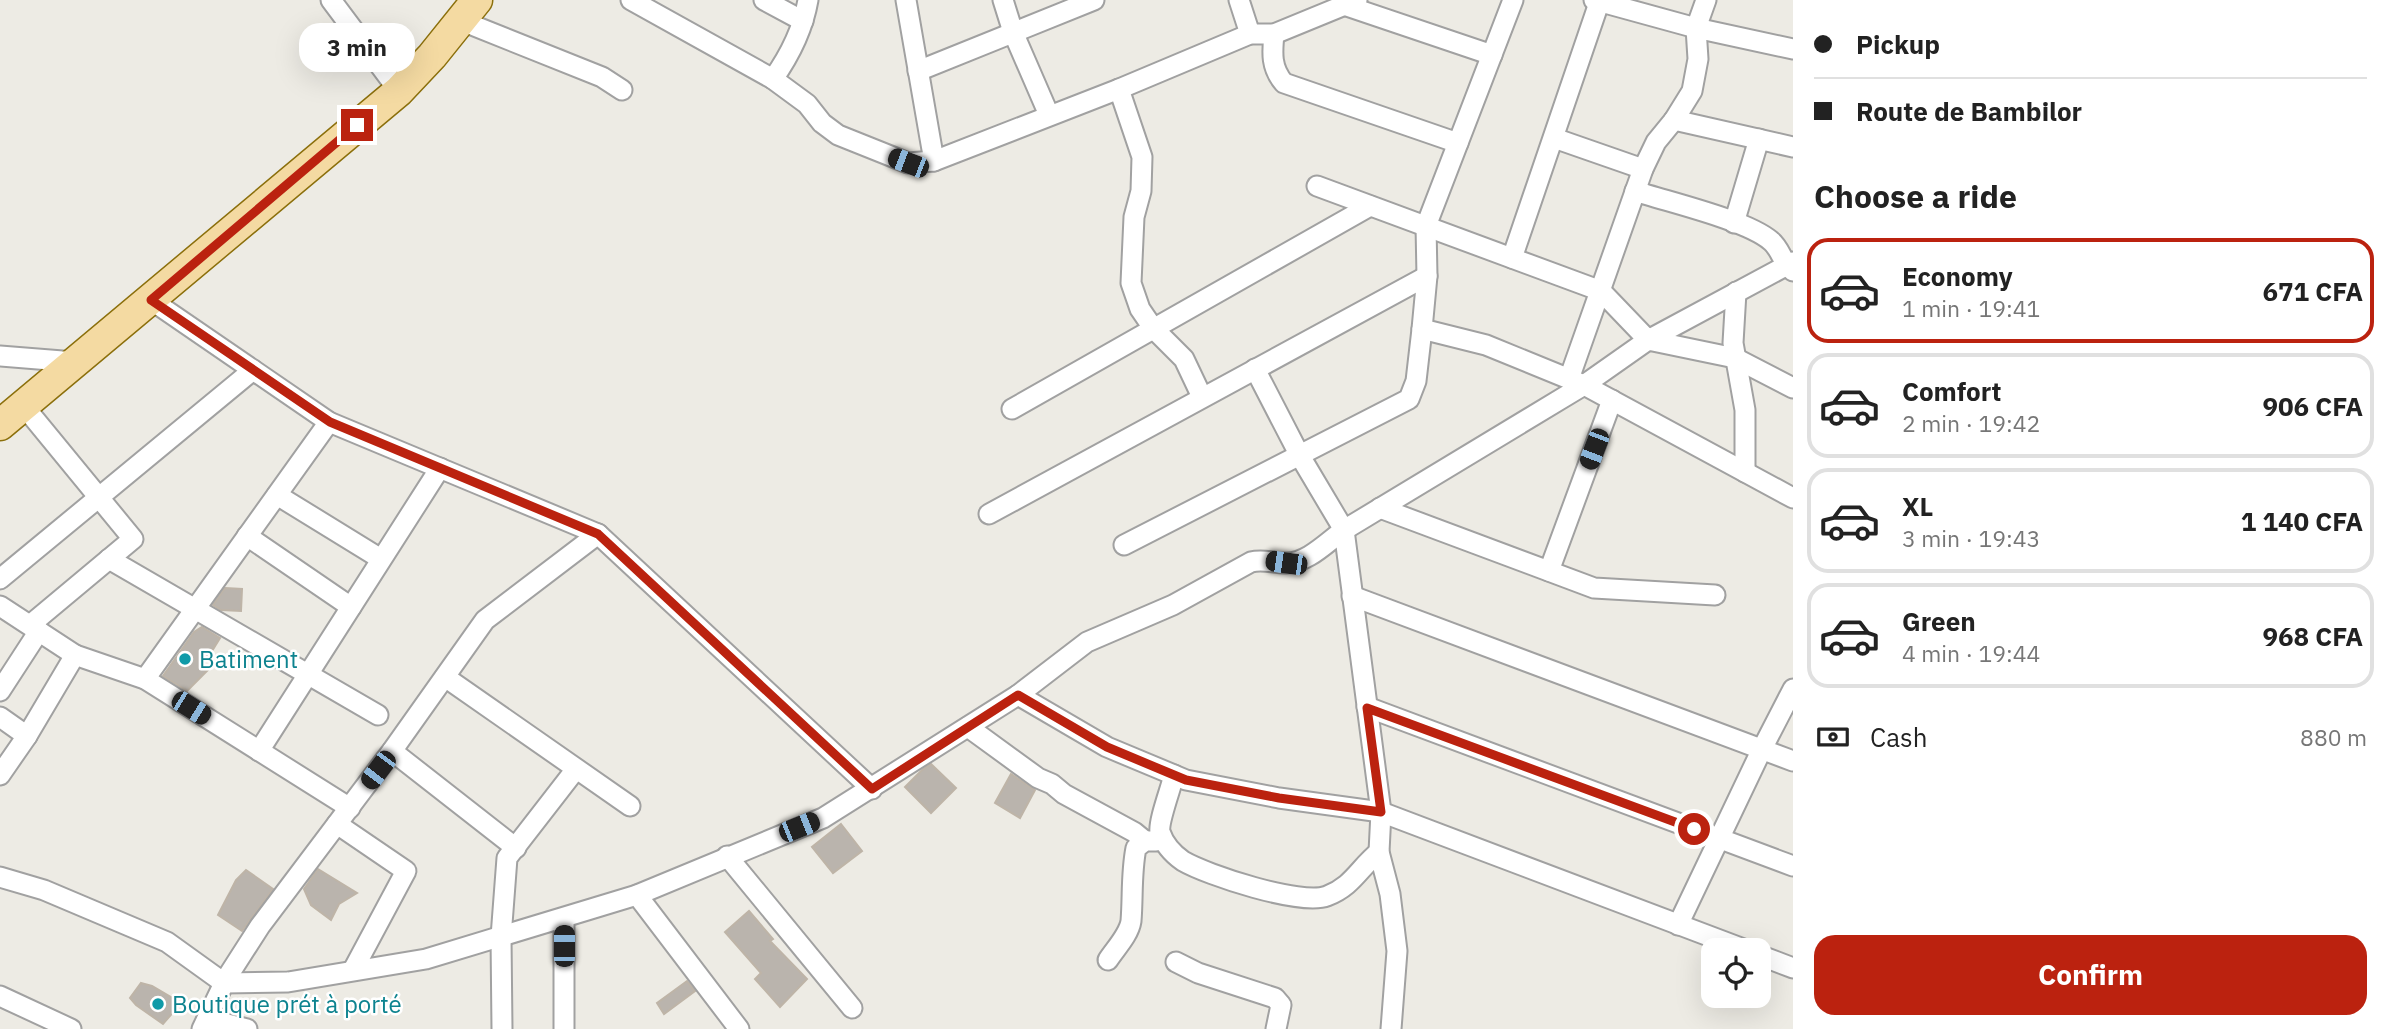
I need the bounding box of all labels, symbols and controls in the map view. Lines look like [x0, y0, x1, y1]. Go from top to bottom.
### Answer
callout: 3 min [299, 24, 415, 72]
text: Pickup [1856, 27, 1940, 61]
text: 3 min [327, 32, 387, 62]
text: Route de Bambilor [1856, 94, 2082, 128]
route end [341, 109, 373, 141]
car [885, 146, 932, 180]
text: Choose a ride [1814, 175, 2017, 217]
icon: car [1818, 259, 1881, 322]
text: Economy [1902, 259, 2013, 293]
text: 671 CFA [2262, 274, 2363, 308]
text: 1 min · 19:41 [1902, 293, 2040, 323]
icon: car [1818, 374, 1881, 437]
text: Comfort [1902, 374, 2001, 408]
text: 906 CFA [2262, 389, 2363, 423]
text: 2 min · 19:42 [1902, 408, 2040, 438]
car [1577, 426, 1612, 472]
icon: car [1818, 489, 1881, 552]
text: XL [1902, 489, 1933, 523]
text: 1 140 CFA [2241, 504, 2363, 538]
text: 3 min · 19:43 [1902, 523, 2040, 553]
car [1264, 550, 1309, 576]
icon: car [1818, 604, 1881, 667]
text: Green [1902, 604, 1976, 638]
text: 968 CFA [2262, 619, 2363, 653]
text: 4 min · 19:44 [1902, 638, 2040, 668]
place label: Batiment [199, 643, 298, 675]
marker: Batiment [177, 651, 193, 667]
car [168, 688, 215, 728]
icon: cash [1814, 718, 1852, 756]
text: Cash [1870, 720, 1927, 754]
text: 880 m [2300, 722, 2367, 752]
car [357, 747, 400, 793]
car [776, 809, 823, 845]
route start [1678, 813, 1710, 845]
car [554, 925, 575, 967]
button: Confirm [1814, 935, 2367, 1015]
map controls [1701, 938, 1771, 1008]
button: locate [1701, 938, 1771, 1008]
place label: Boutique prét à porté [172, 988, 402, 1020]
marker: Boutique prét à porté [150, 996, 166, 1012]

